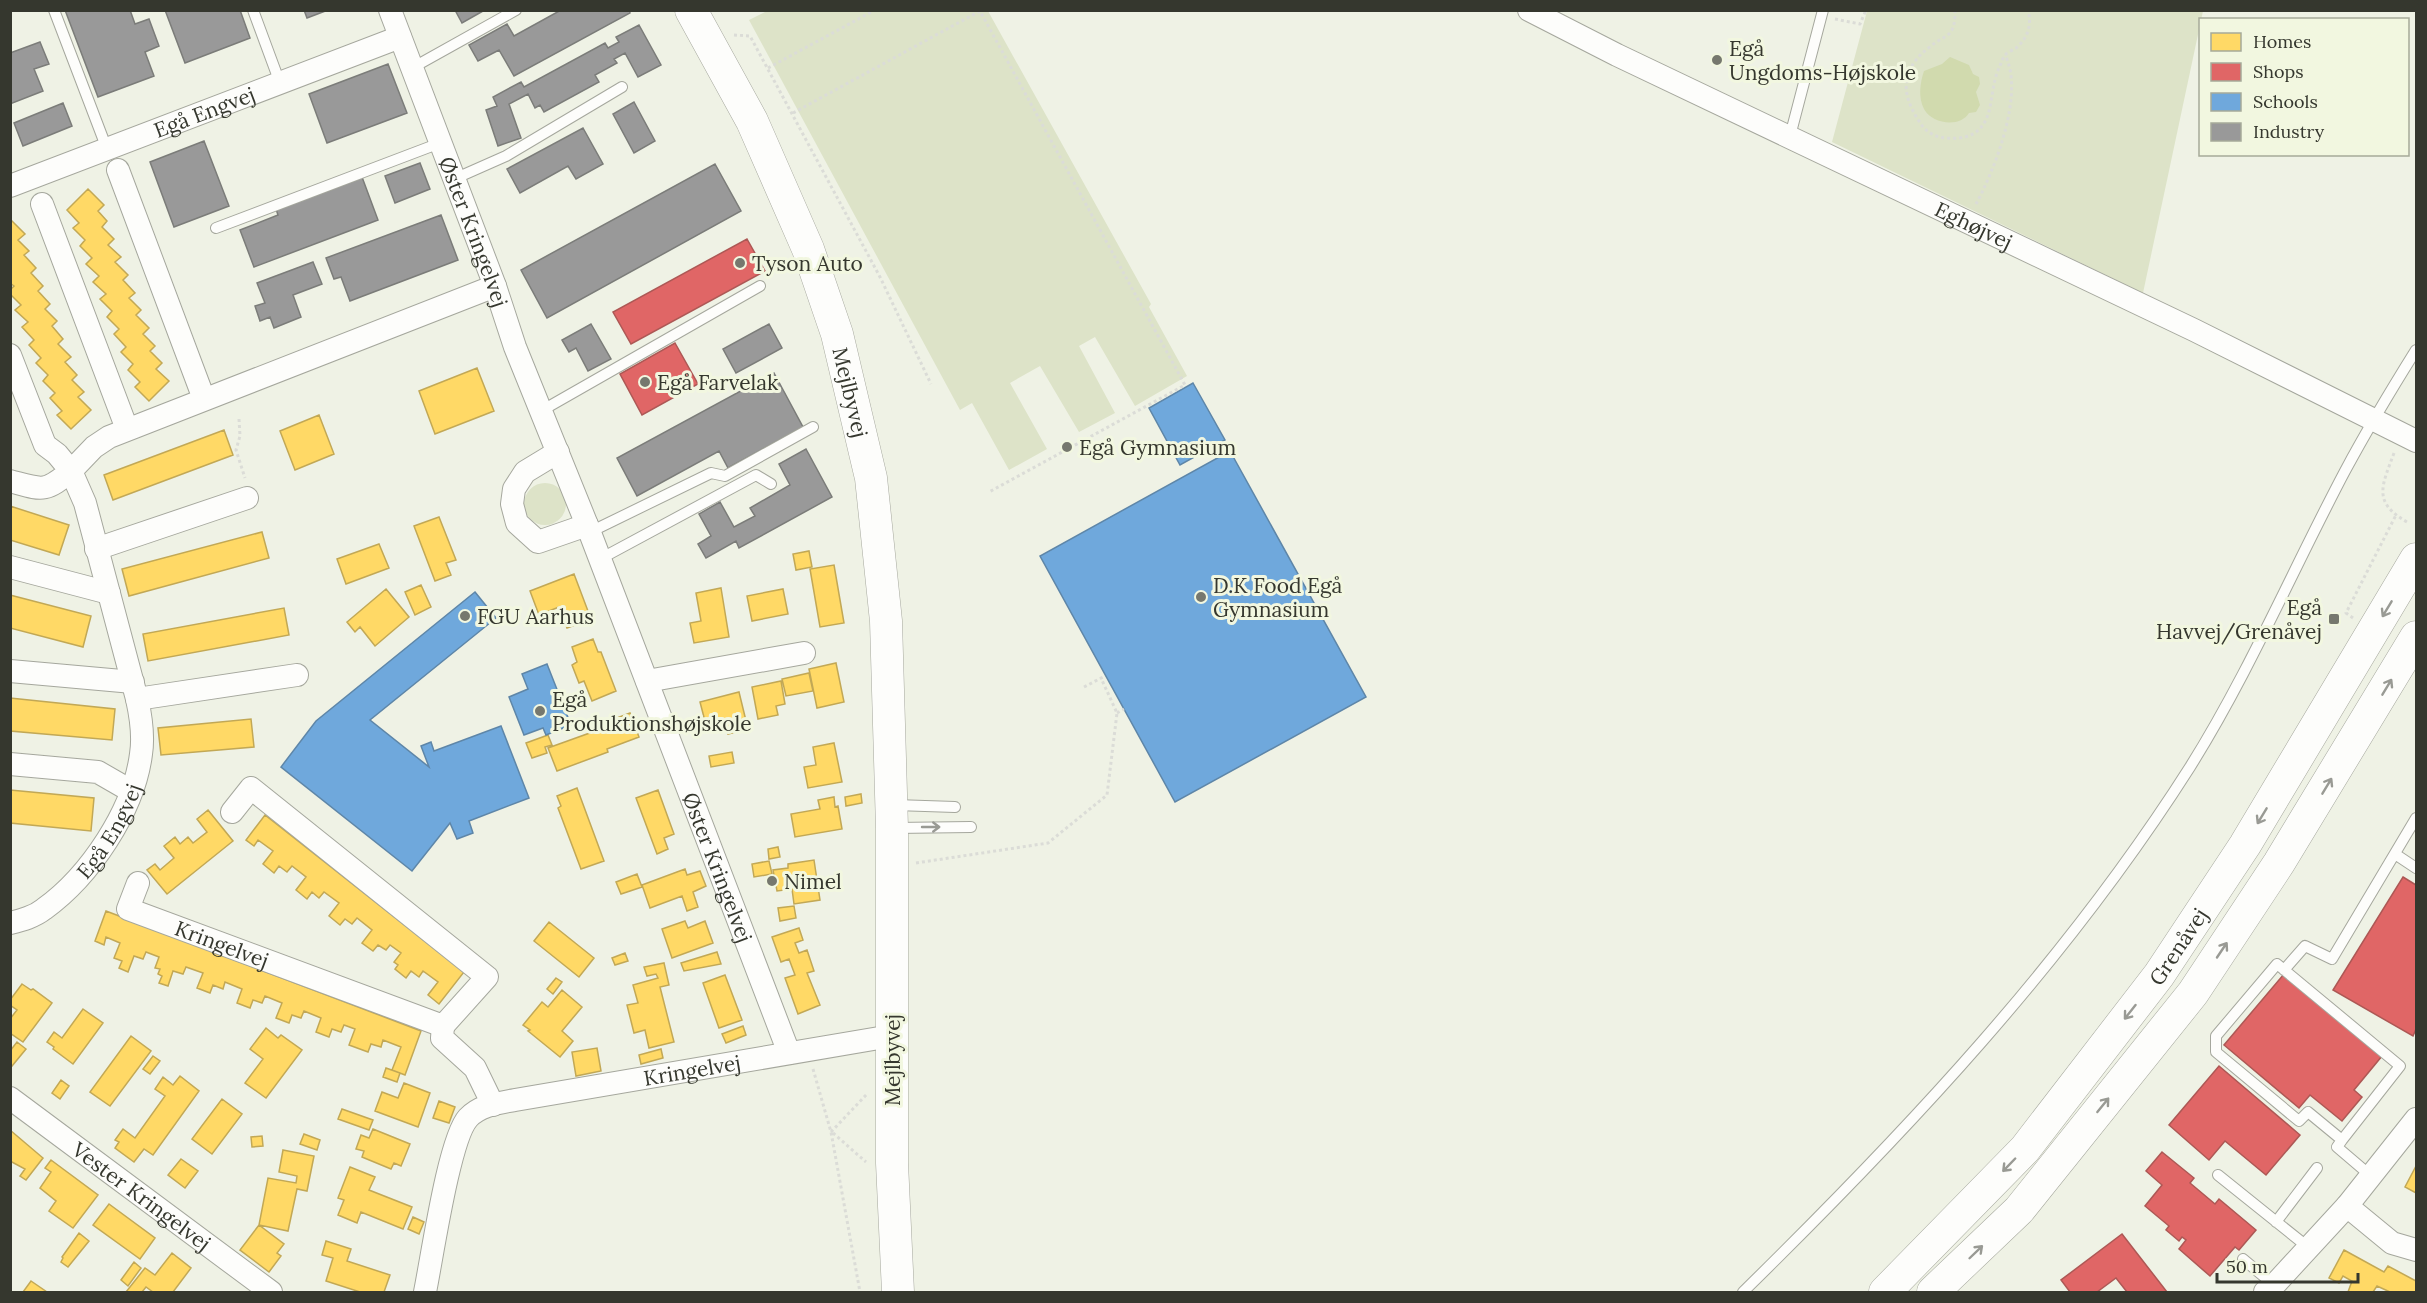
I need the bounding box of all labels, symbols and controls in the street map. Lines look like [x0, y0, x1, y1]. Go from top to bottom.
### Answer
legend [2199, 18, 2409, 156]
text: Homes [2253, 30, 2311, 53]
place label: Egå Ungdoms-Højskole [1729, 35, 1916, 86]
marker: Egå Ungdoms-Højskole [1710, 53, 1724, 67]
text: Shops [2253, 60, 2304, 83]
street label: Egå Engvej [150, 80, 259, 143]
text: Schools [2253, 90, 2318, 113]
text: Industry [2253, 120, 2325, 143]
street label: Øster Kringelvej [433, 153, 514, 310]
street label: Eghøjvej [1931, 195, 2017, 255]
place label: Tyson Auto [752, 250, 863, 277]
marker: Tyson Auto [733, 256, 747, 270]
street label: Mejlbyvej [827, 344, 874, 440]
place label: Egå Farvelak [657, 369, 779, 396]
marker: Egå Farvelak [638, 375, 652, 389]
place label: Egå Gymnasium [1079, 434, 1237, 461]
marker: Egå Gymnasium [1060, 440, 1074, 454]
place label: D.K Food Egå Gymnasium [1213, 572, 1343, 623]
marker: D.K Food Egå Gymnasium [1194, 590, 1208, 604]
place label: Egå Havvej/Grenåvej [2156, 594, 2322, 645]
one-way arrow [2380, 600, 2392, 617]
place label: FGU Aarhus [477, 603, 594, 630]
marker: FGU Aarhus [458, 609, 472, 623]
marker: Egå Havvej/Grenåvej [2327, 612, 2341, 626]
one-way arrow [2381, 679, 2393, 696]
place label: Egå Produktionshøjskole [552, 686, 752, 737]
marker: Egå Produktionshøjskole [533, 704, 547, 718]
one-way arrow [2321, 778, 2333, 795]
street label: Egå Engvej [70, 780, 147, 884]
street label: Øster Kringelvej [677, 788, 759, 946]
one-way arrow [2256, 807, 2268, 824]
one-way arrow [921, 821, 941, 833]
place label: Nimel [784, 868, 842, 895]
marker: Nimel [765, 874, 779, 888]
street label: Grenåvej [2143, 903, 2213, 991]
street label: Kringelvej [171, 914, 273, 974]
one-way arrow [2216, 943, 2228, 959]
one-way arrow [2124, 1004, 2137, 1020]
street label: Mejlbyvej [879, 1014, 906, 1106]
street label: Kringelvej [642, 1048, 743, 1091]
one-way arrow [2097, 1097, 2110, 1113]
street label: Vester Kringelvej [66, 1135, 216, 1256]
one-way arrow [2003, 1157, 2017, 1172]
one-way arrow [1968, 1245, 1983, 1259]
scale bar [2217, 1246, 2358, 1284]
text: 50 m [2226, 1255, 2268, 1278]

